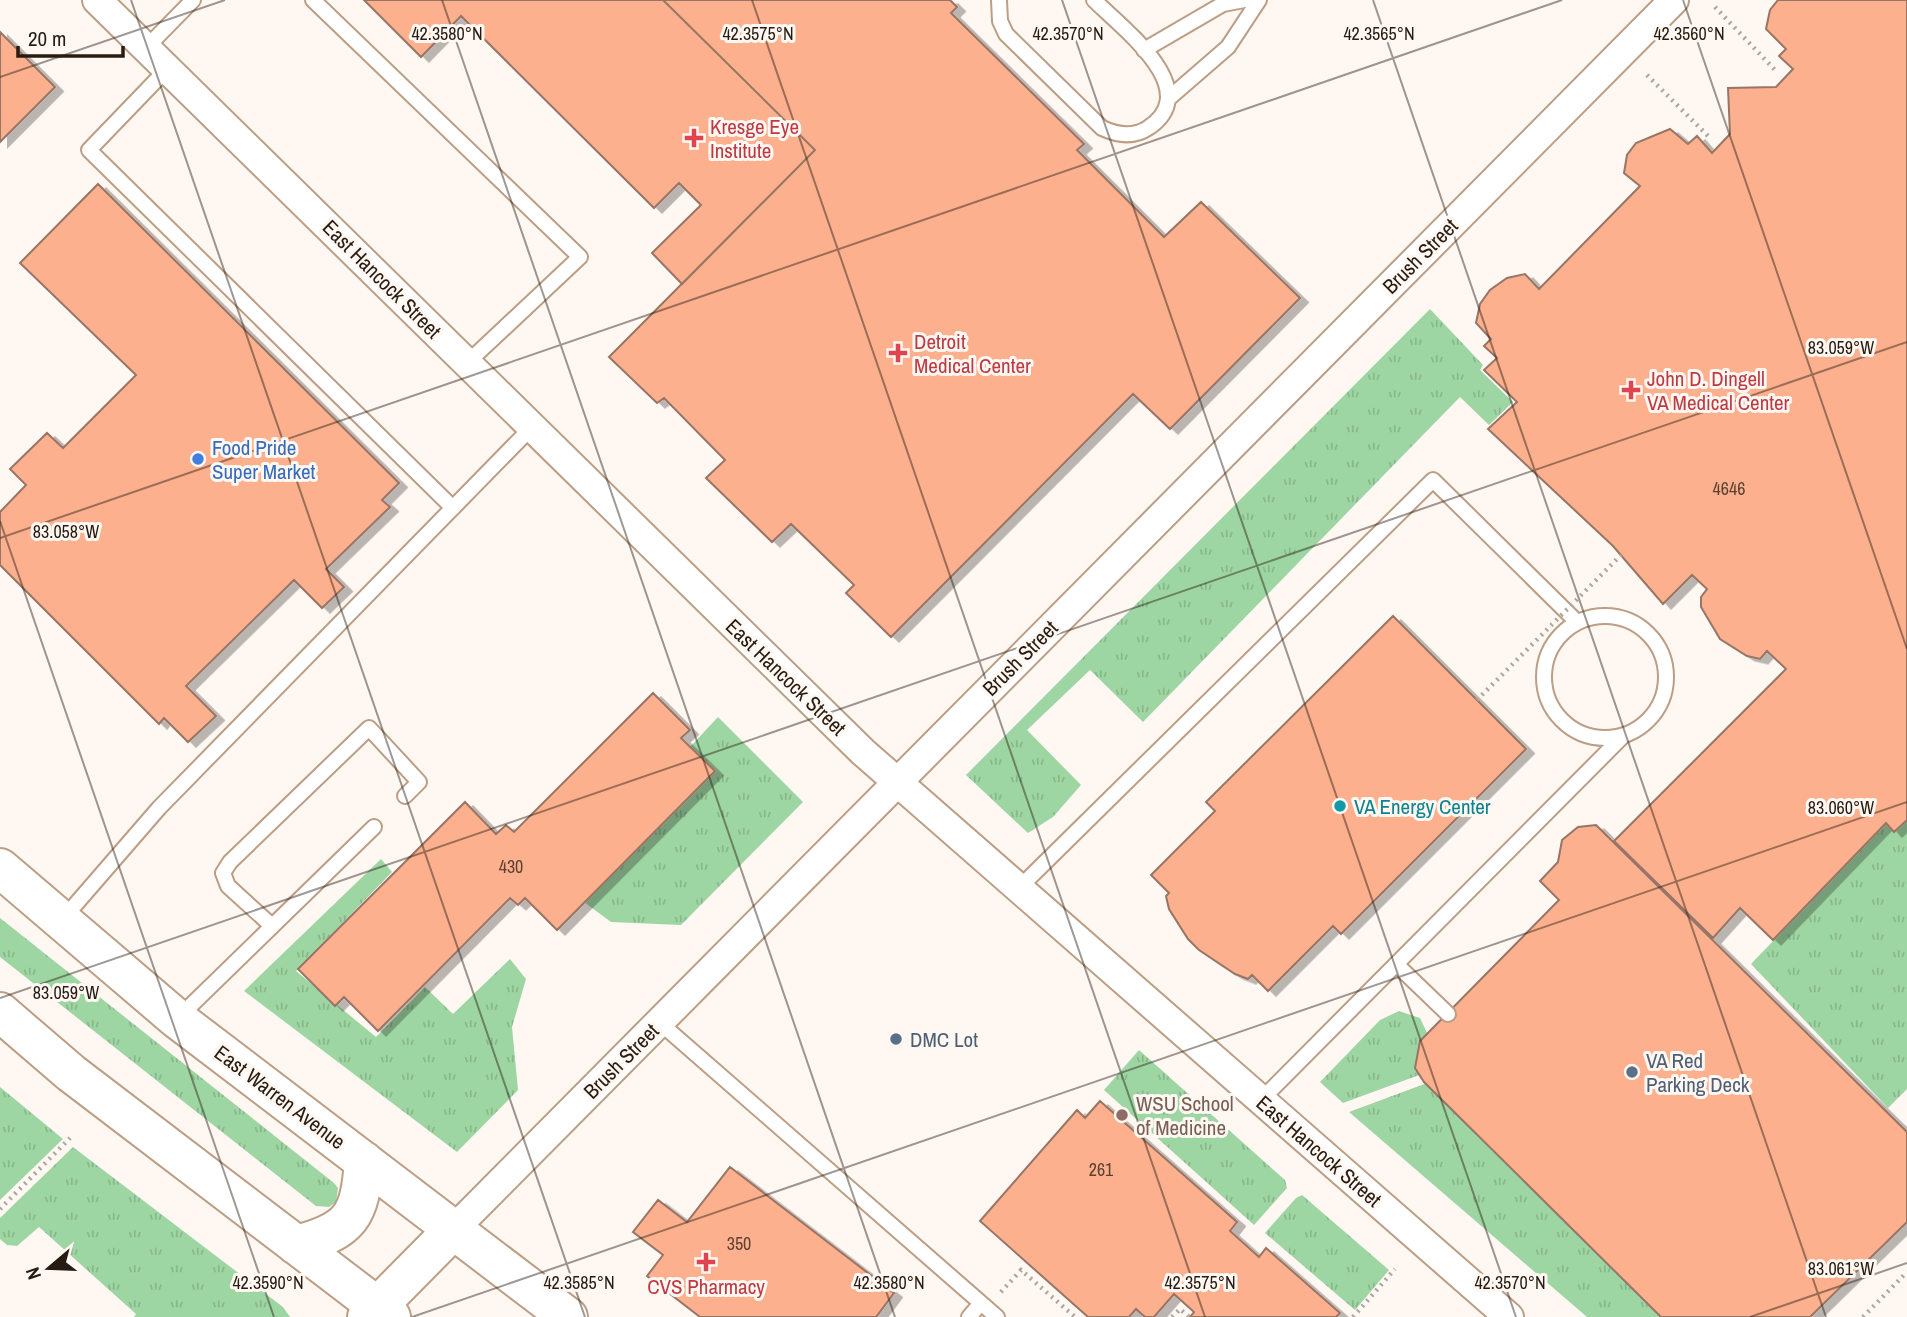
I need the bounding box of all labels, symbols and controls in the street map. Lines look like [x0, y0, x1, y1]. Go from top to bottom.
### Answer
scale bar [18, 14, 122, 58]
text: 42.3580°N [411, 21, 483, 46]
text: 42.3575°N [722, 21, 794, 46]
text: 42.3570°N [1032, 21, 1104, 46]
text: 42.3565°N [1343, 21, 1415, 46]
text: 42.3560°N [1653, 21, 1725, 46]
text: 20 m [28, 24, 66, 53]
place label: Kresge Eye Institute [710, 112, 799, 165]
marker: Kresge Eye Institute [684, 128, 704, 148]
street label: Brush Street [1376, 212, 1464, 300]
street label: East Hancock Street [316, 213, 448, 345]
place label: Detroit Medical Center [914, 327, 1031, 380]
text: 83.059°W [1808, 335, 1874, 360]
marker: Detroit Medical Center [888, 343, 908, 363]
place label: John D. Dingell VA Medical Center [1647, 364, 1790, 417]
marker: John D. Dingell VA Medical Center [1621, 380, 1641, 400]
place label: Food Pride Super Market [212, 433, 316, 486]
marker: Food Pride Super Market [190, 451, 206, 467]
house number: 4646 [1713, 476, 1745, 501]
text: 83.058°W [33, 519, 99, 544]
street label: East Hancock Street [719, 612, 853, 742]
street label: Brush Street [976, 614, 1064, 702]
place label: VA Energy Center [1354, 792, 1491, 821]
text: 83.060°W [1808, 795, 1874, 820]
marker: VA Energy Center [1332, 798, 1348, 814]
house number: 430 [499, 854, 523, 879]
text: 83.059°W [33, 980, 99, 1005]
street label: Brush Street [577, 1017, 665, 1105]
place label: DMC Lot [910, 1025, 978, 1054]
marker: DMC Lot [888, 1031, 904, 1047]
street label: East Warren Avenue [209, 1038, 351, 1156]
place label: VA Red Parking Deck [1646, 1046, 1750, 1099]
marker: VA Red Parking Deck [1624, 1064, 1640, 1080]
place label: WSU School of Medicine [1136, 1089, 1234, 1142]
street label: East Hancock Street [1250, 1089, 1388, 1214]
marker: WSU School of Medicine [1114, 1107, 1130, 1123]
house number: 261 [1089, 1157, 1114, 1182]
house number: 350 [727, 1231, 751, 1256]
north arrow [14, 1233, 84, 1303]
marker: CVS Pharmacy [698, 1254, 714, 1270]
text: 83.061°W [1808, 1256, 1874, 1281]
text: N [19, 1264, 47, 1283]
text: 42.3590°N [232, 1270, 304, 1295]
text: 42.3585°N [543, 1270, 615, 1295]
text: 42.3580°N [853, 1270, 925, 1295]
text: 42.3575°N [1164, 1270, 1236, 1295]
text: 42.3570°N [1474, 1270, 1546, 1295]
place label: CVS Pharmacy [647, 1272, 765, 1301]

